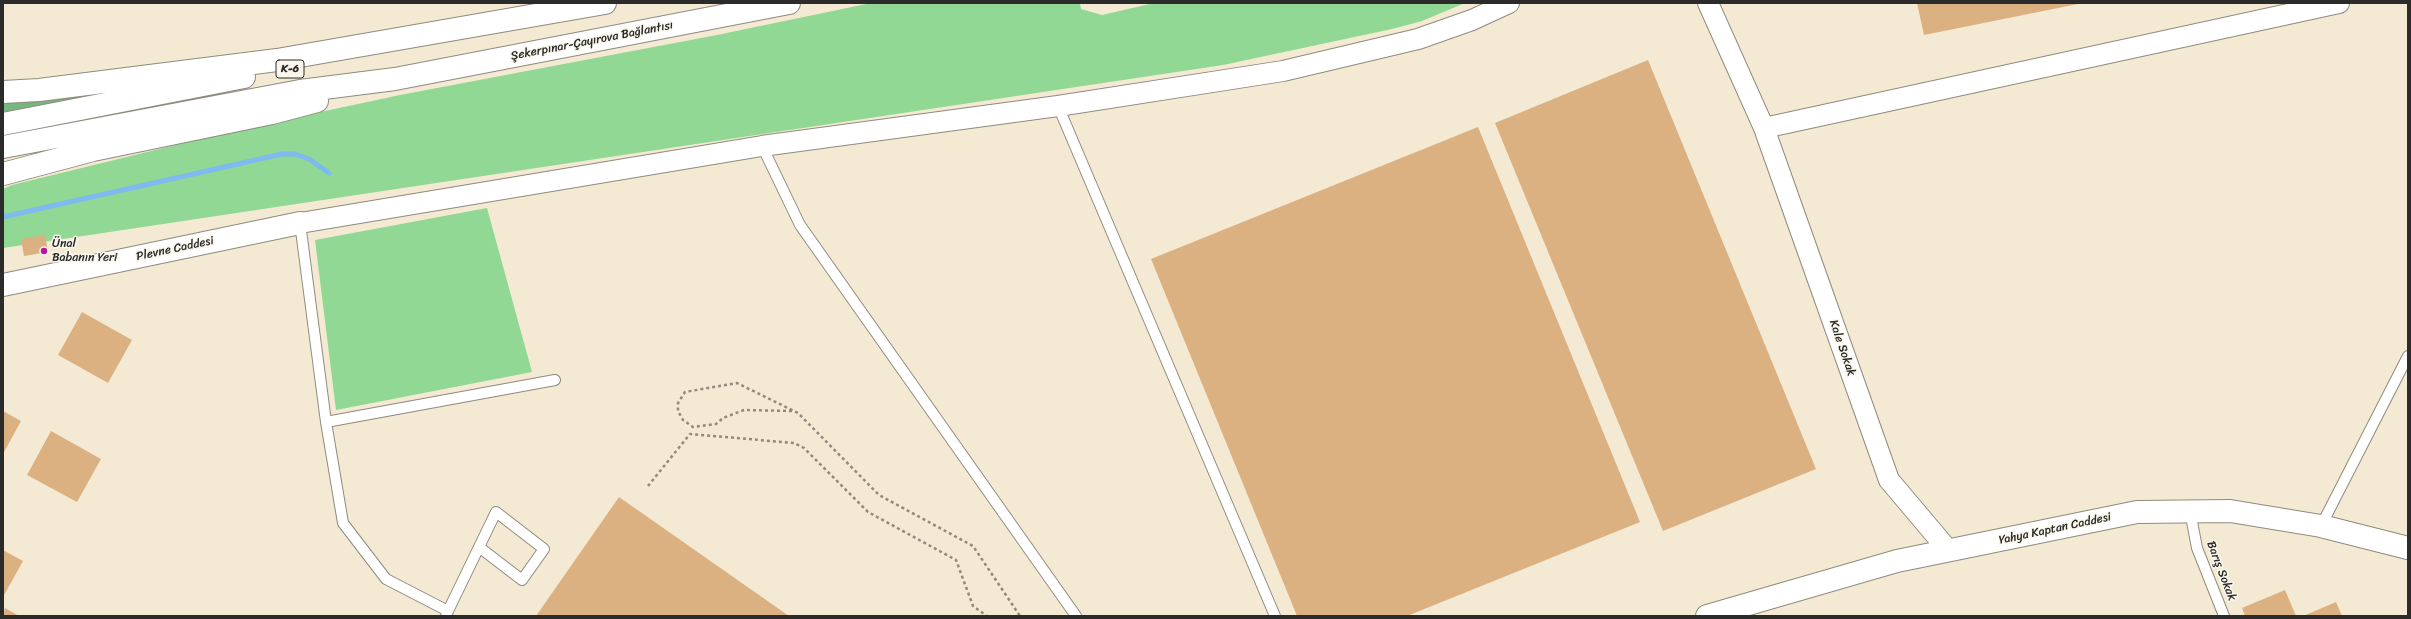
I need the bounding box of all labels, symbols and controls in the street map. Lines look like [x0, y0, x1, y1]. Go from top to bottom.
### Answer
street label: Şekerpınar-Çayırova Bağlantısı [510, 18, 674, 64]
road number: K-6 [276, 60, 304, 78]
street label: Plevne Caddesi [135, 234, 215, 264]
place label: Ünal Babanın Yeri [52, 237, 117, 265]
marker: Ünal Babanın Yeri [39, 246, 49, 256]
street label: Kale Sokak [1826, 318, 1858, 378]
street label: Yahya Kaptan Caddesi [1998, 510, 2112, 548]
street label: Barış Sokak [2203, 539, 2239, 603]

